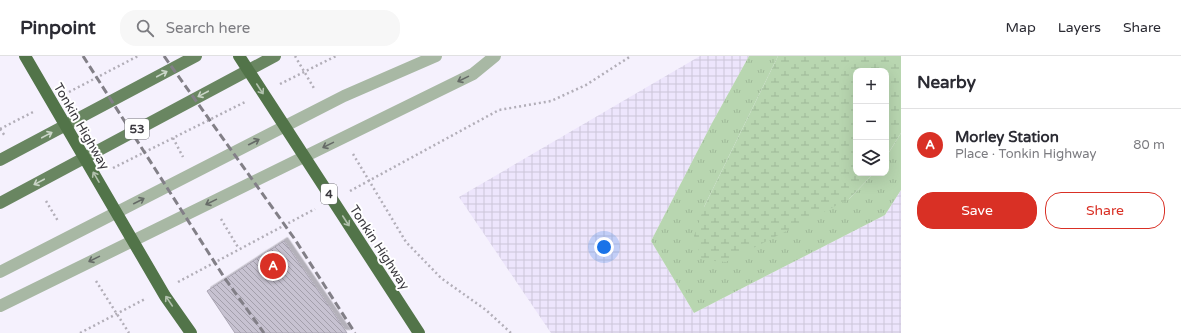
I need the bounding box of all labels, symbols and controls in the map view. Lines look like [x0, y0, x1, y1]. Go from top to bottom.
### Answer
search box [120, 10, 400, 46]
text: Pinpoint [20, 17, 96, 39]
icon: search [134, 17, 156, 39]
text: Search here [166, 19, 250, 37]
text: Map [1006, 19, 1036, 36]
text: Layers [1058, 19, 1101, 36]
text: Share [1123, 19, 1161, 36]
map controls [853, 68, 889, 176]
button: + [853, 68, 889, 104]
one-way arrow [156, 70, 168, 77]
text: Nearby [917, 72, 976, 93]
one-way arrow [458, 76, 470, 83]
street label: Tonkin Highway [50, 80, 113, 173]
one-way arrow [257, 83, 265, 95]
one-way arrow [197, 91, 209, 98]
button: − [853, 104, 889, 140]
road number: 53 [125, 119, 149, 139]
text: Morley Station [955, 128, 1059, 146]
one-way arrow [41, 131, 53, 138]
one-way arrow [248, 137, 260, 145]
text: A [925, 137, 935, 153]
text: 80 m [1133, 137, 1165, 153]
button: layers [853, 140, 889, 176]
one-way arrow [322, 142, 334, 149]
text: Place · Tonkin Highway [955, 146, 1096, 162]
one-way arrow [91, 171, 99, 183]
one-way arrow [33, 178, 45, 186]
road number: 4 [321, 184, 337, 204]
button: Save [917, 192, 1037, 229]
button: Share [1045, 192, 1165, 229]
one-way arrow [132, 196, 144, 204]
one-way arrow [205, 199, 217, 206]
street label: Tonkin Highway [346, 202, 413, 293]
one-way arrow [343, 215, 351, 227]
your location [594, 237, 614, 257]
pin: A [260, 251, 286, 281]
one-way arrow [88, 256, 100, 263]
one-way arrow [165, 296, 173, 307]

